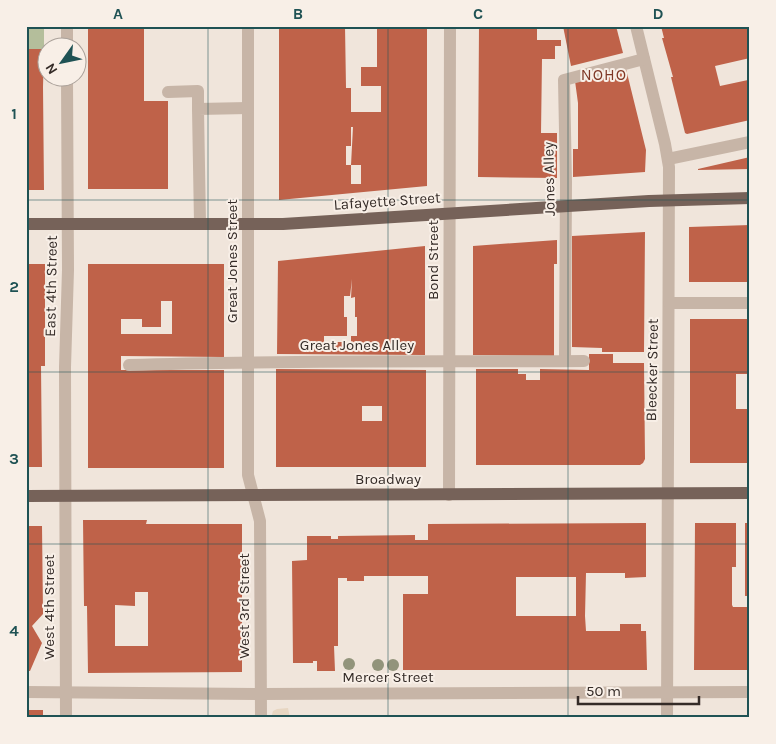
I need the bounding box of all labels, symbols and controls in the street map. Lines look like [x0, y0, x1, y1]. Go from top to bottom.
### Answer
text: A [113, 4, 123, 23]
text: B [293, 4, 303, 23]
text: C [473, 4, 483, 23]
text: D [653, 4, 664, 23]
north arrow [38, 38, 88, 88]
text: N [42, 60, 61, 78]
district label: NOHO [581, 65, 627, 84]
text: 1 [11, 104, 17, 123]
street label: Jones Alley [539, 142, 559, 216]
street label: Lafayette Street [333, 188, 441, 214]
street label: Great Jones Street [223, 199, 241, 323]
street label: Bond Street [424, 220, 442, 300]
street label: East 4th Street [41, 235, 61, 337]
text: 2 [9, 277, 19, 296]
street label: Bleecker Street [642, 318, 662, 422]
street label: Great Jones Alley [300, 336, 414, 354]
text: 3 [9, 449, 19, 468]
street label: Broadway [355, 470, 421, 488]
street label: West 3rd Street [235, 553, 253, 659]
street label: West 4th Street [40, 554, 58, 660]
text: 4 [9, 621, 19, 640]
street label: Mercer Street [342, 668, 434, 686]
scale bar [578, 674, 700, 706]
text: 50 m [586, 682, 621, 700]

